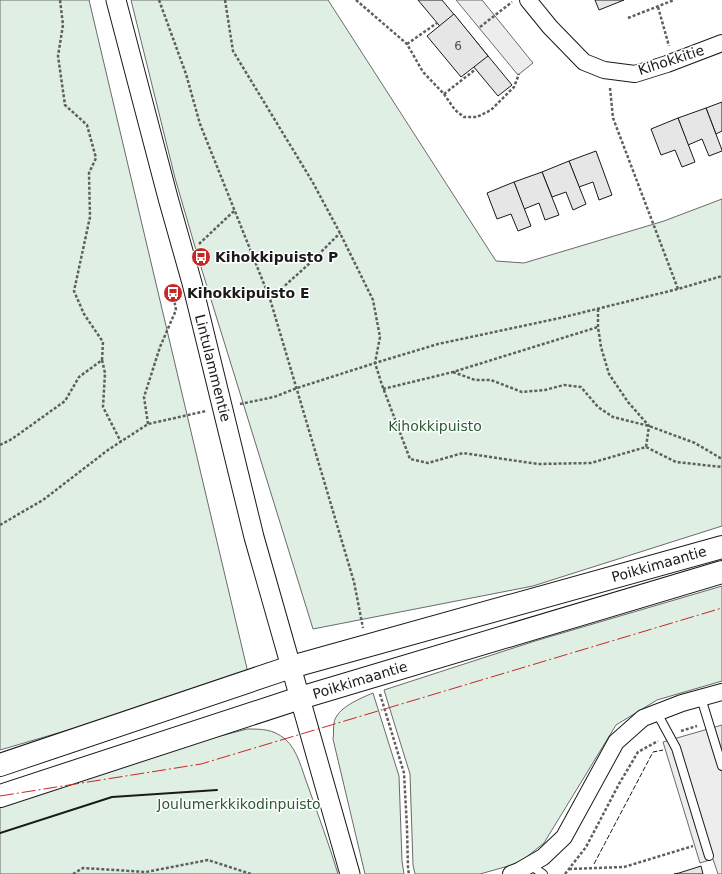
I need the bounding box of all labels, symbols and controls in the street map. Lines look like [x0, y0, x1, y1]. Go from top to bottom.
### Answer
house number: 6 [454, 39, 462, 53]
street label: Kihokkitie [636, 42, 706, 78]
bus stop icon: Kihokkipuisto P [190, 246, 212, 268]
place label: Kihokkipuisto P [215, 249, 338, 265]
bus stop icon: Kihokkipuisto E [162, 282, 184, 304]
place label: Kihokkipuisto E [187, 285, 310, 301]
street label: Lintulammentie [192, 313, 234, 423]
park label: Kihokkipuisto [388, 418, 482, 434]
street label: Poikkimaantie [610, 543, 708, 585]
street label: Poikkimaantie [311, 658, 409, 702]
park label: Joulumerkkikodinpuisto [156, 796, 321, 812]

